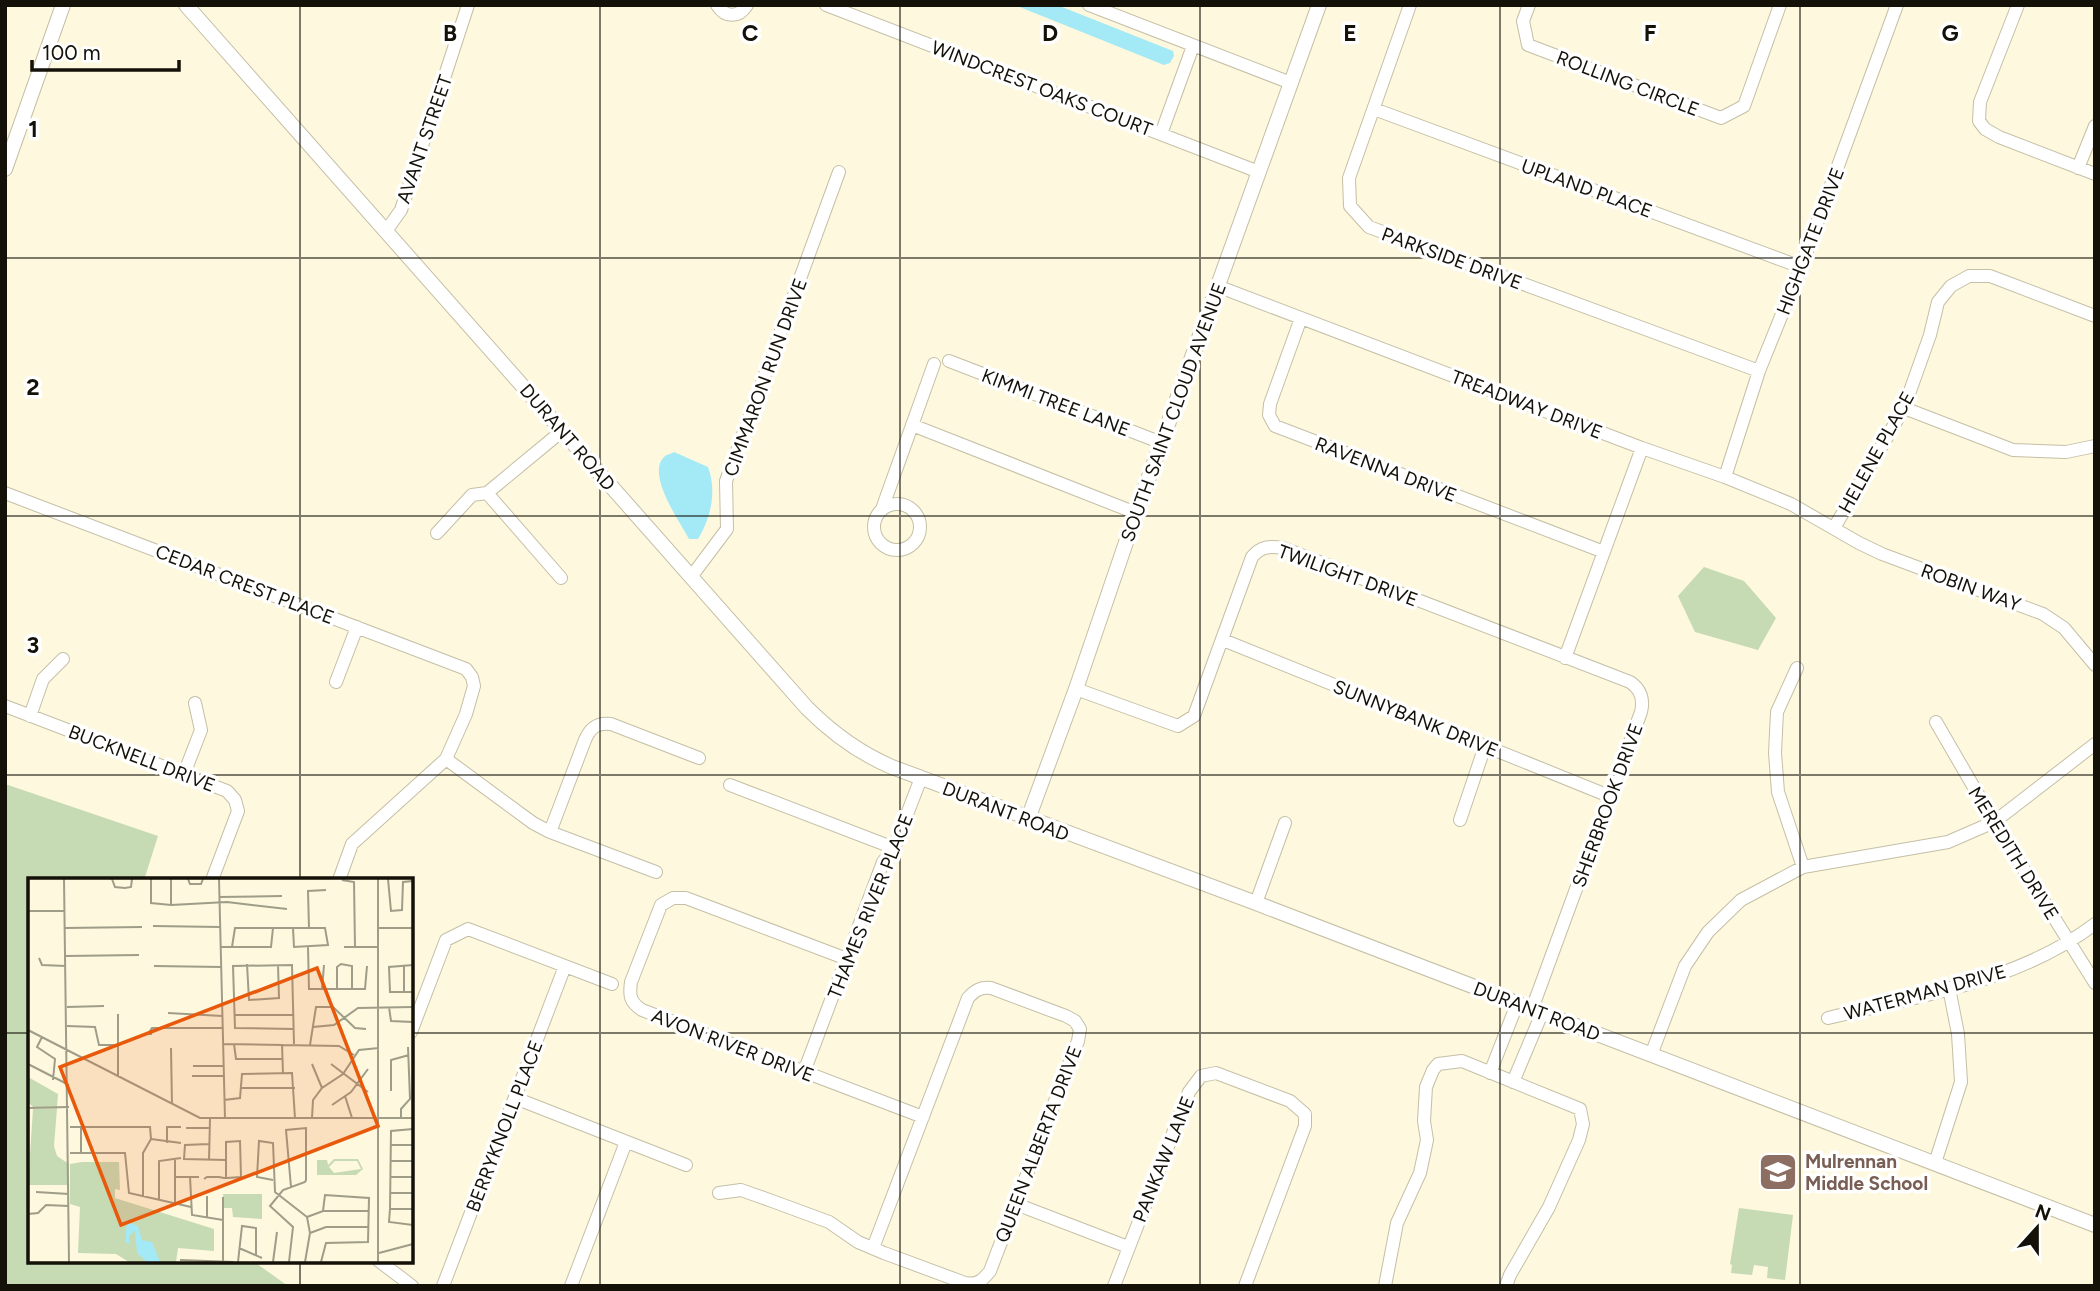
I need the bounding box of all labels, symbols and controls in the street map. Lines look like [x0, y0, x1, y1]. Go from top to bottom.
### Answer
text: B [443, 19, 457, 47]
text: C [742, 19, 759, 47]
text: D [1042, 19, 1058, 47]
text: E [1343, 19, 1357, 47]
text: F [1644, 19, 1657, 47]
text: G [1941, 19, 1959, 47]
scale bar [32, 28, 178, 72]
street label: WINDCREST OAKS COURT [928, 36, 1156, 141]
text: 100 m [42, 40, 101, 65]
street label: ROLLING CIRCLE [1553, 46, 1702, 121]
street label: AVANT STREET [392, 72, 457, 206]
text: 1 [28, 115, 38, 143]
street label: UPLAND PLACE [1518, 154, 1656, 223]
street label: HIGHGATE DRIVE [1772, 164, 1849, 318]
street label: PARKSIDE DRIVE [1378, 222, 1525, 295]
street label: CIMMARON RUN DRIVE [719, 275, 812, 479]
street label: SOUTH SAINT CLOUD AVENUE [1116, 280, 1231, 545]
street label: KIMMI TREE LANE [978, 364, 1133, 441]
street label: TREADWAY DRIVE [1448, 365, 1606, 444]
text: 2 [26, 373, 40, 401]
street label: DURANT ROAD [515, 379, 620, 495]
street label: HELENE PLACE [1834, 387, 1919, 517]
street label: RAVENNA DRIVE [1312, 432, 1460, 507]
street label: TWILIGHT DRIVE [1275, 539, 1421, 611]
street label: CEDAR CREST PLACE [152, 540, 337, 629]
street label: ROBIN WAY [1918, 559, 2024, 616]
text: 3 [27, 631, 39, 659]
street label: SUNNYBANK DRIVE [1330, 675, 1502, 762]
street label: BUCKNELL DRIVE [65, 720, 218, 797]
street label: SHERBROOK DRIVE [1567, 720, 1648, 890]
street label: DURANT ROAD [939, 777, 1072, 846]
street label: MEREDITH DRIVE [1963, 782, 2064, 924]
street label: THAMES RIVER PLACE [823, 810, 918, 1002]
inset map [28, 878, 413, 1263]
street label: WATERMAN DRIVE [1842, 960, 2009, 1025]
street label: DURANT ROAD [1470, 977, 1603, 1046]
street label: AVON RIVER DRIVE [648, 1004, 817, 1087]
street label: BERRYKNOLL PLACE [461, 1037, 548, 1215]
street label: QUEEN ALBERTA DRIVE [990, 1043, 1087, 1246]
street label: PANKAW LANE [1128, 1093, 1199, 1226]
place label: Mulrennan Middle School [1805, 1150, 1928, 1195]
school or university icon: Mulrennan Middle School [1757, 1151, 1799, 1193]
north arrow [2002, 1193, 2072, 1263]
text: N [2032, 1199, 2054, 1226]

